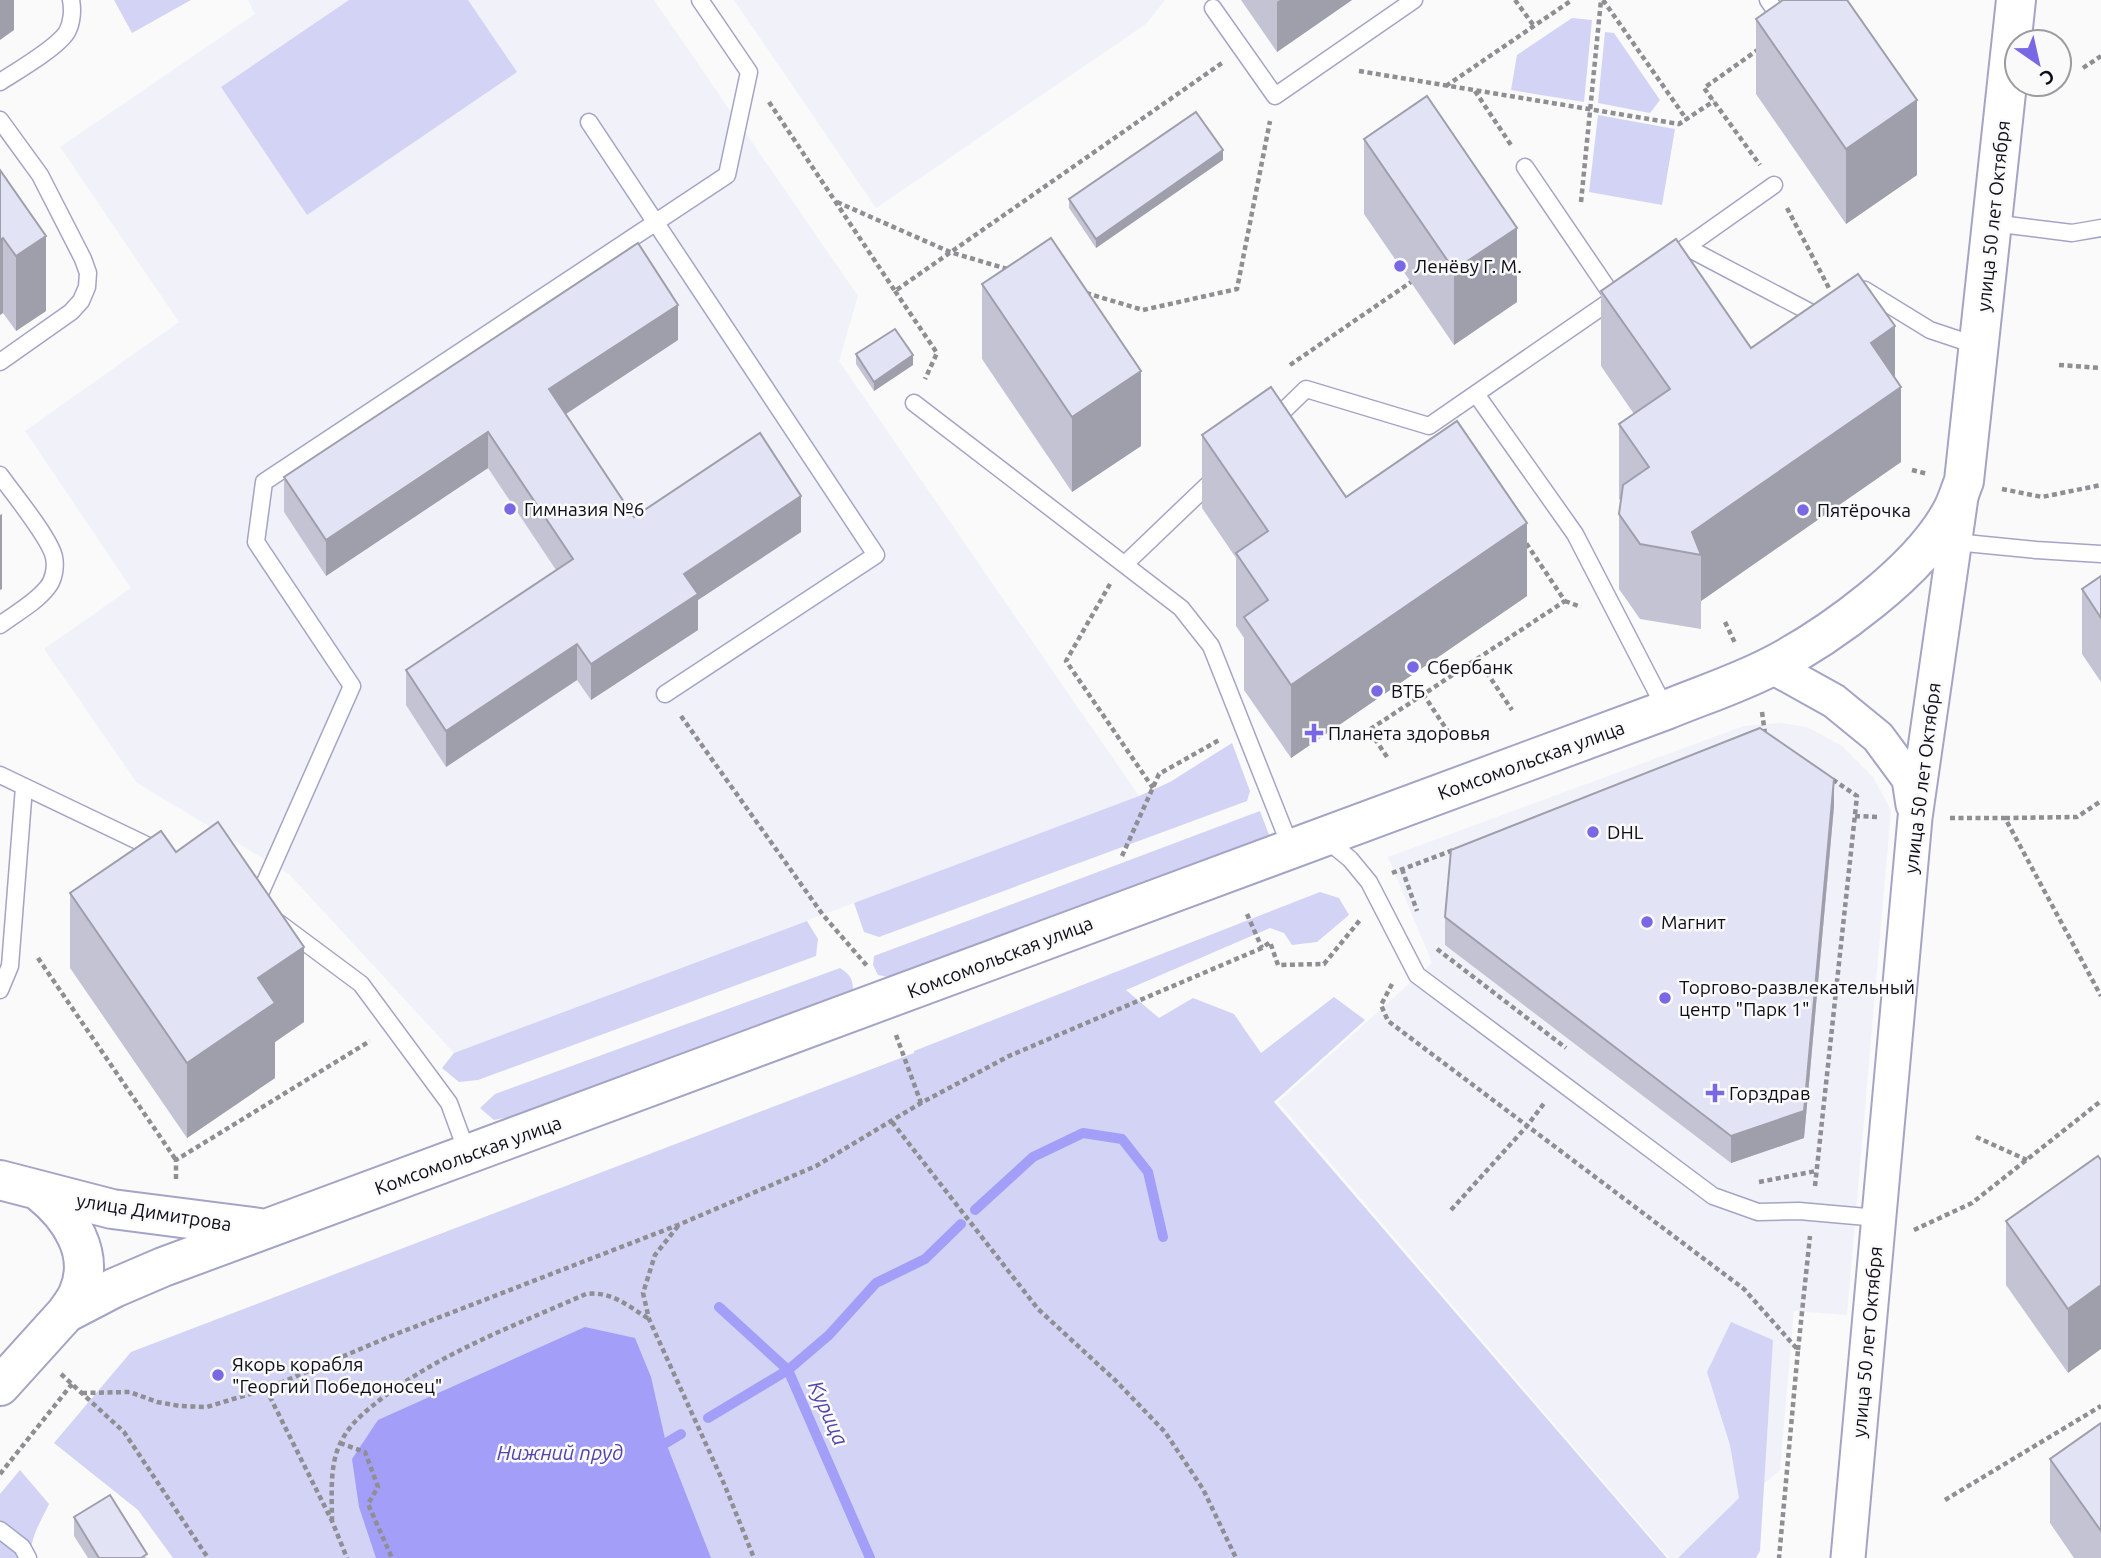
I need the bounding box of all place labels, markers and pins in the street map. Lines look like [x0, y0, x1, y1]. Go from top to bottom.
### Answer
place label: Ленёву Г. М. [1414, 255, 1522, 277]
marker: Ленёву Г. М. [1392, 258, 1408, 274]
place label: Гимназия №6 [524, 498, 644, 520]
place label: Пятёрочка [1817, 499, 1911, 521]
marker: Гимназия №6 [502, 501, 518, 517]
marker: Пятёрочка [1795, 502, 1811, 518]
place label: Сбербанк [1427, 656, 1513, 678]
marker: Сбербанк [1405, 659, 1421, 675]
place label: ВТБ [1391, 680, 1425, 702]
marker: ВТБ [1369, 683, 1385, 699]
place label: Планета здоровья [1328, 722, 1490, 744]
marker: Планета здоровья [1306, 725, 1322, 741]
place label: DHL [1607, 821, 1644, 843]
marker: DHL [1585, 824, 1601, 840]
place label: Магнит [1661, 911, 1726, 933]
marker: Магнит [1639, 914, 1655, 930]
place label: Торгово-развлекательный центр "Парк 1" [1679, 976, 1915, 1020]
marker: Торгово-развлекательный центр "Парк 1" [1657, 990, 1673, 1006]
place label: Горздрав [1729, 1082, 1810, 1104]
marker: Горздрав [1707, 1085, 1723, 1101]
place label: Якорь корабля "Георгий Победоносец" [232, 1353, 442, 1397]
marker: Якорь корабля "Георгий Победоносец" [210, 1367, 226, 1383]

